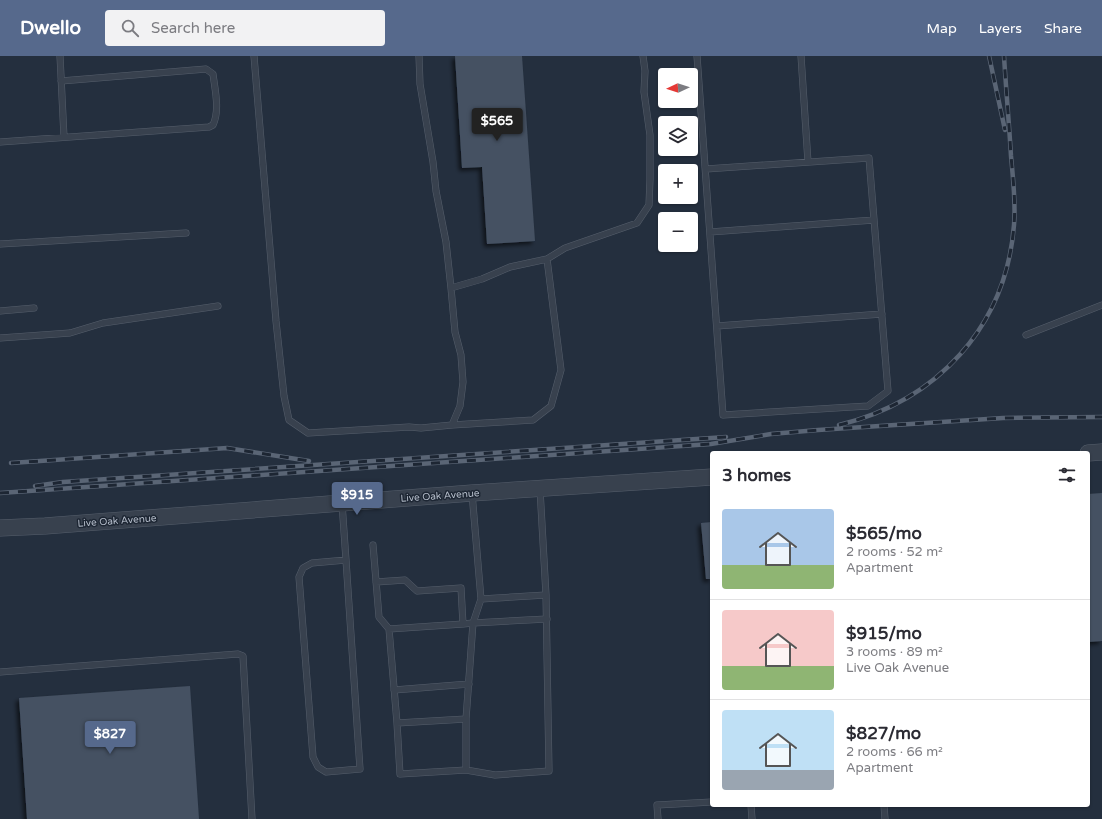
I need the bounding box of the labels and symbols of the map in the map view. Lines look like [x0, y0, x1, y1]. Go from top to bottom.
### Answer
north arrow [658, 68, 698, 108]
pin: $565 [473, 108, 521, 142]
pin: $915 [333, 482, 381, 516]
street label: Live Oak Avenue [400, 487, 480, 505]
street label: Live Oak Avenue [77, 512, 157, 530]
pin: $827 [86, 721, 134, 755]

